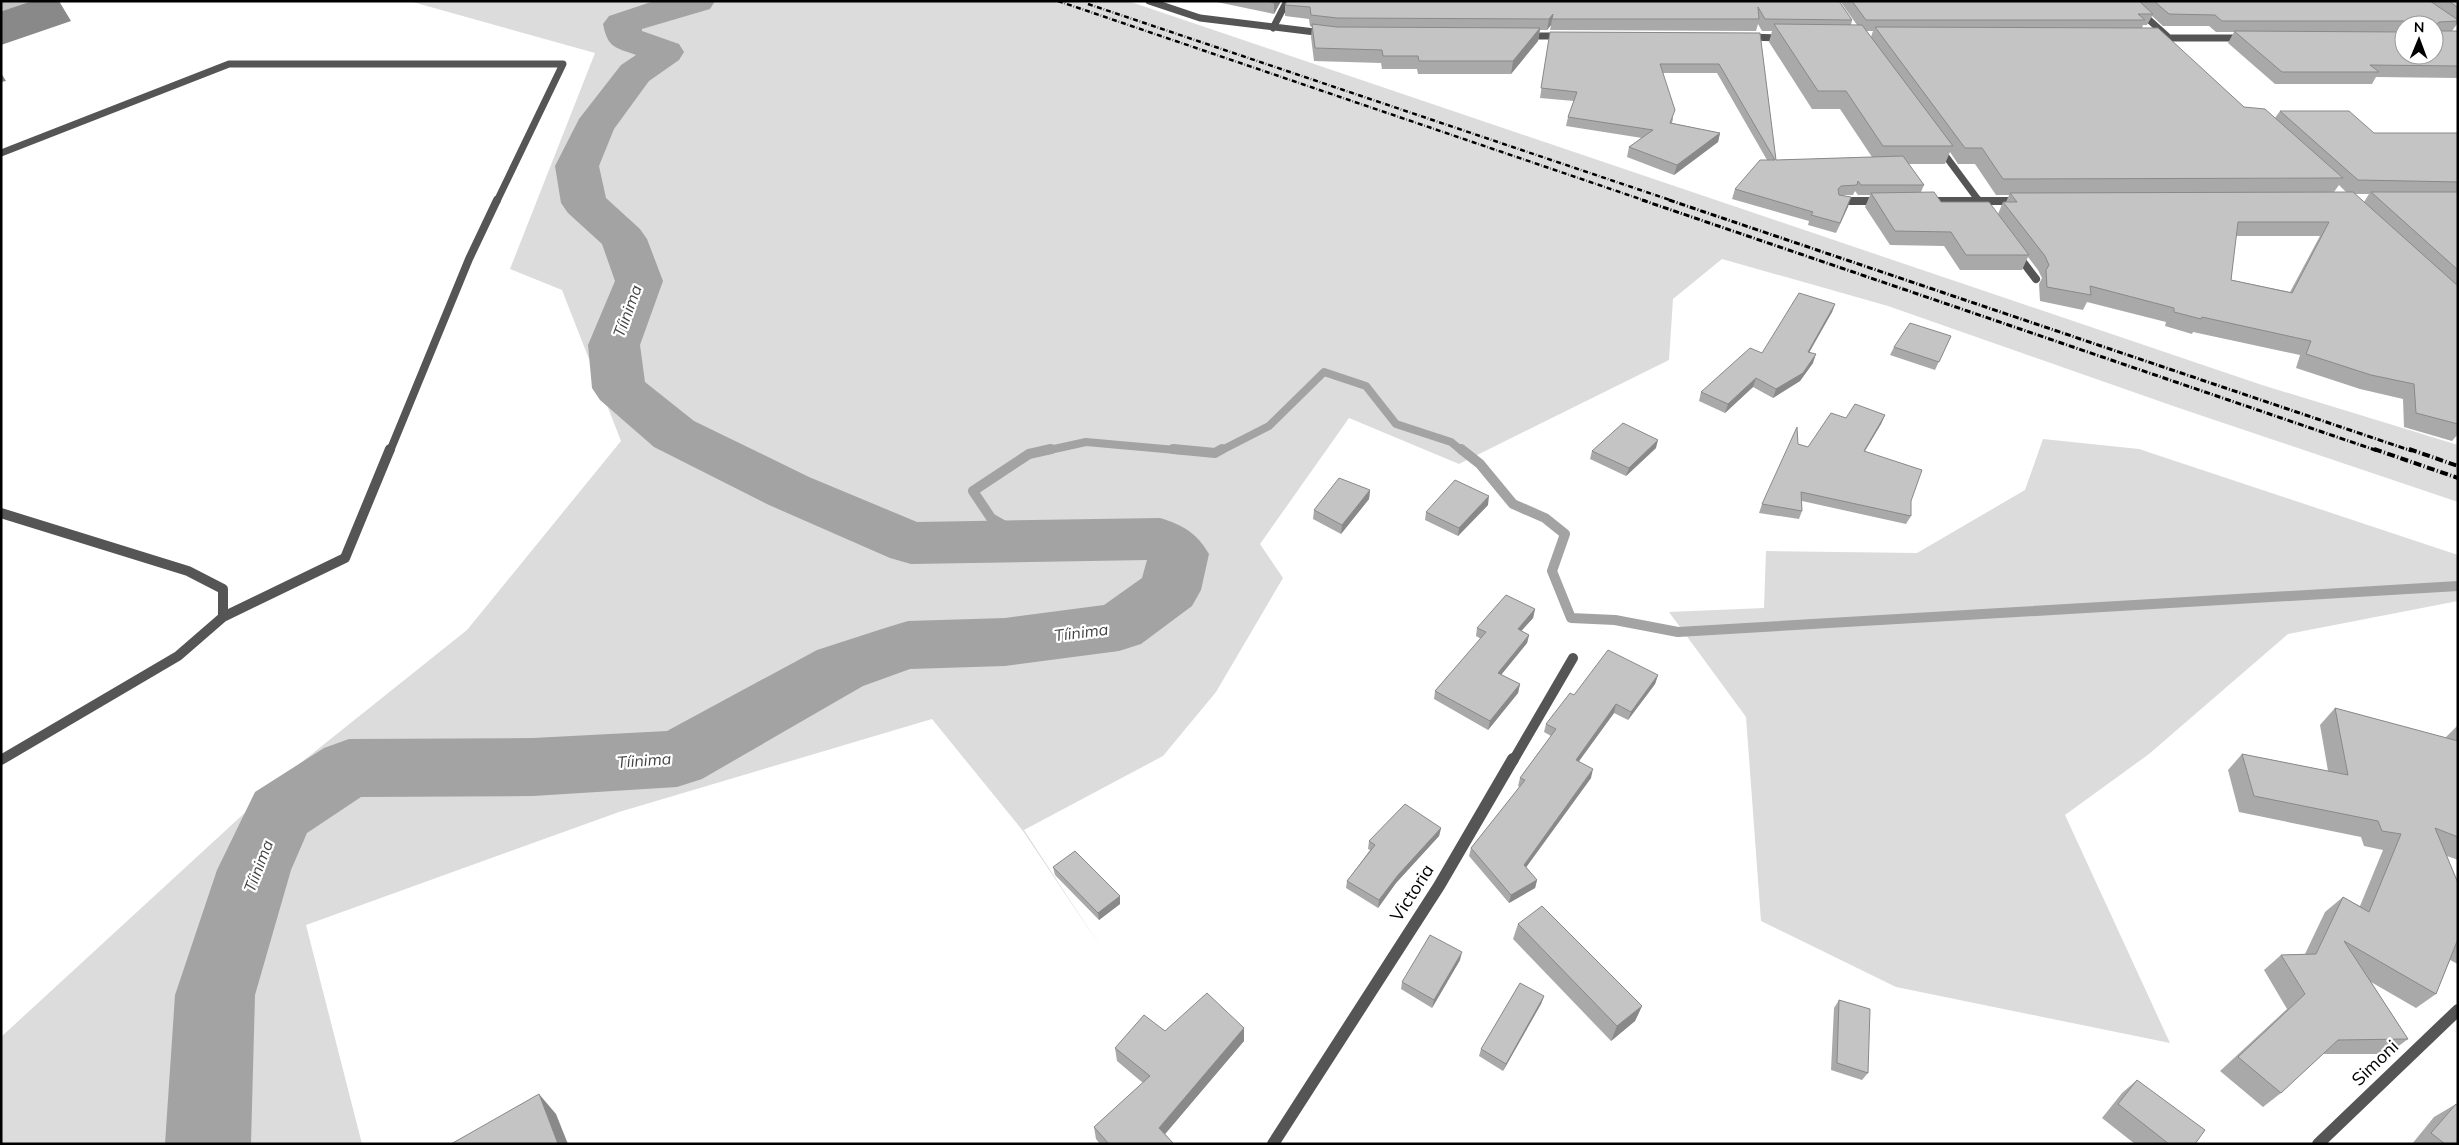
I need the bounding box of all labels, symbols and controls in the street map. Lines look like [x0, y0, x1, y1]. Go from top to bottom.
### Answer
north arrow [2394, 15, 2444, 65]
text: N [2414, 18, 2425, 36]
water label: Tíinima [608, 282, 646, 340]
water label: Tíinima [1053, 619, 1110, 645]
water label: Tíinima [616, 748, 672, 772]
water label: Tíinima [239, 837, 277, 895]
street label: Victoria [1385, 860, 1439, 926]
street label: Simoni [2346, 1035, 2403, 1091]

